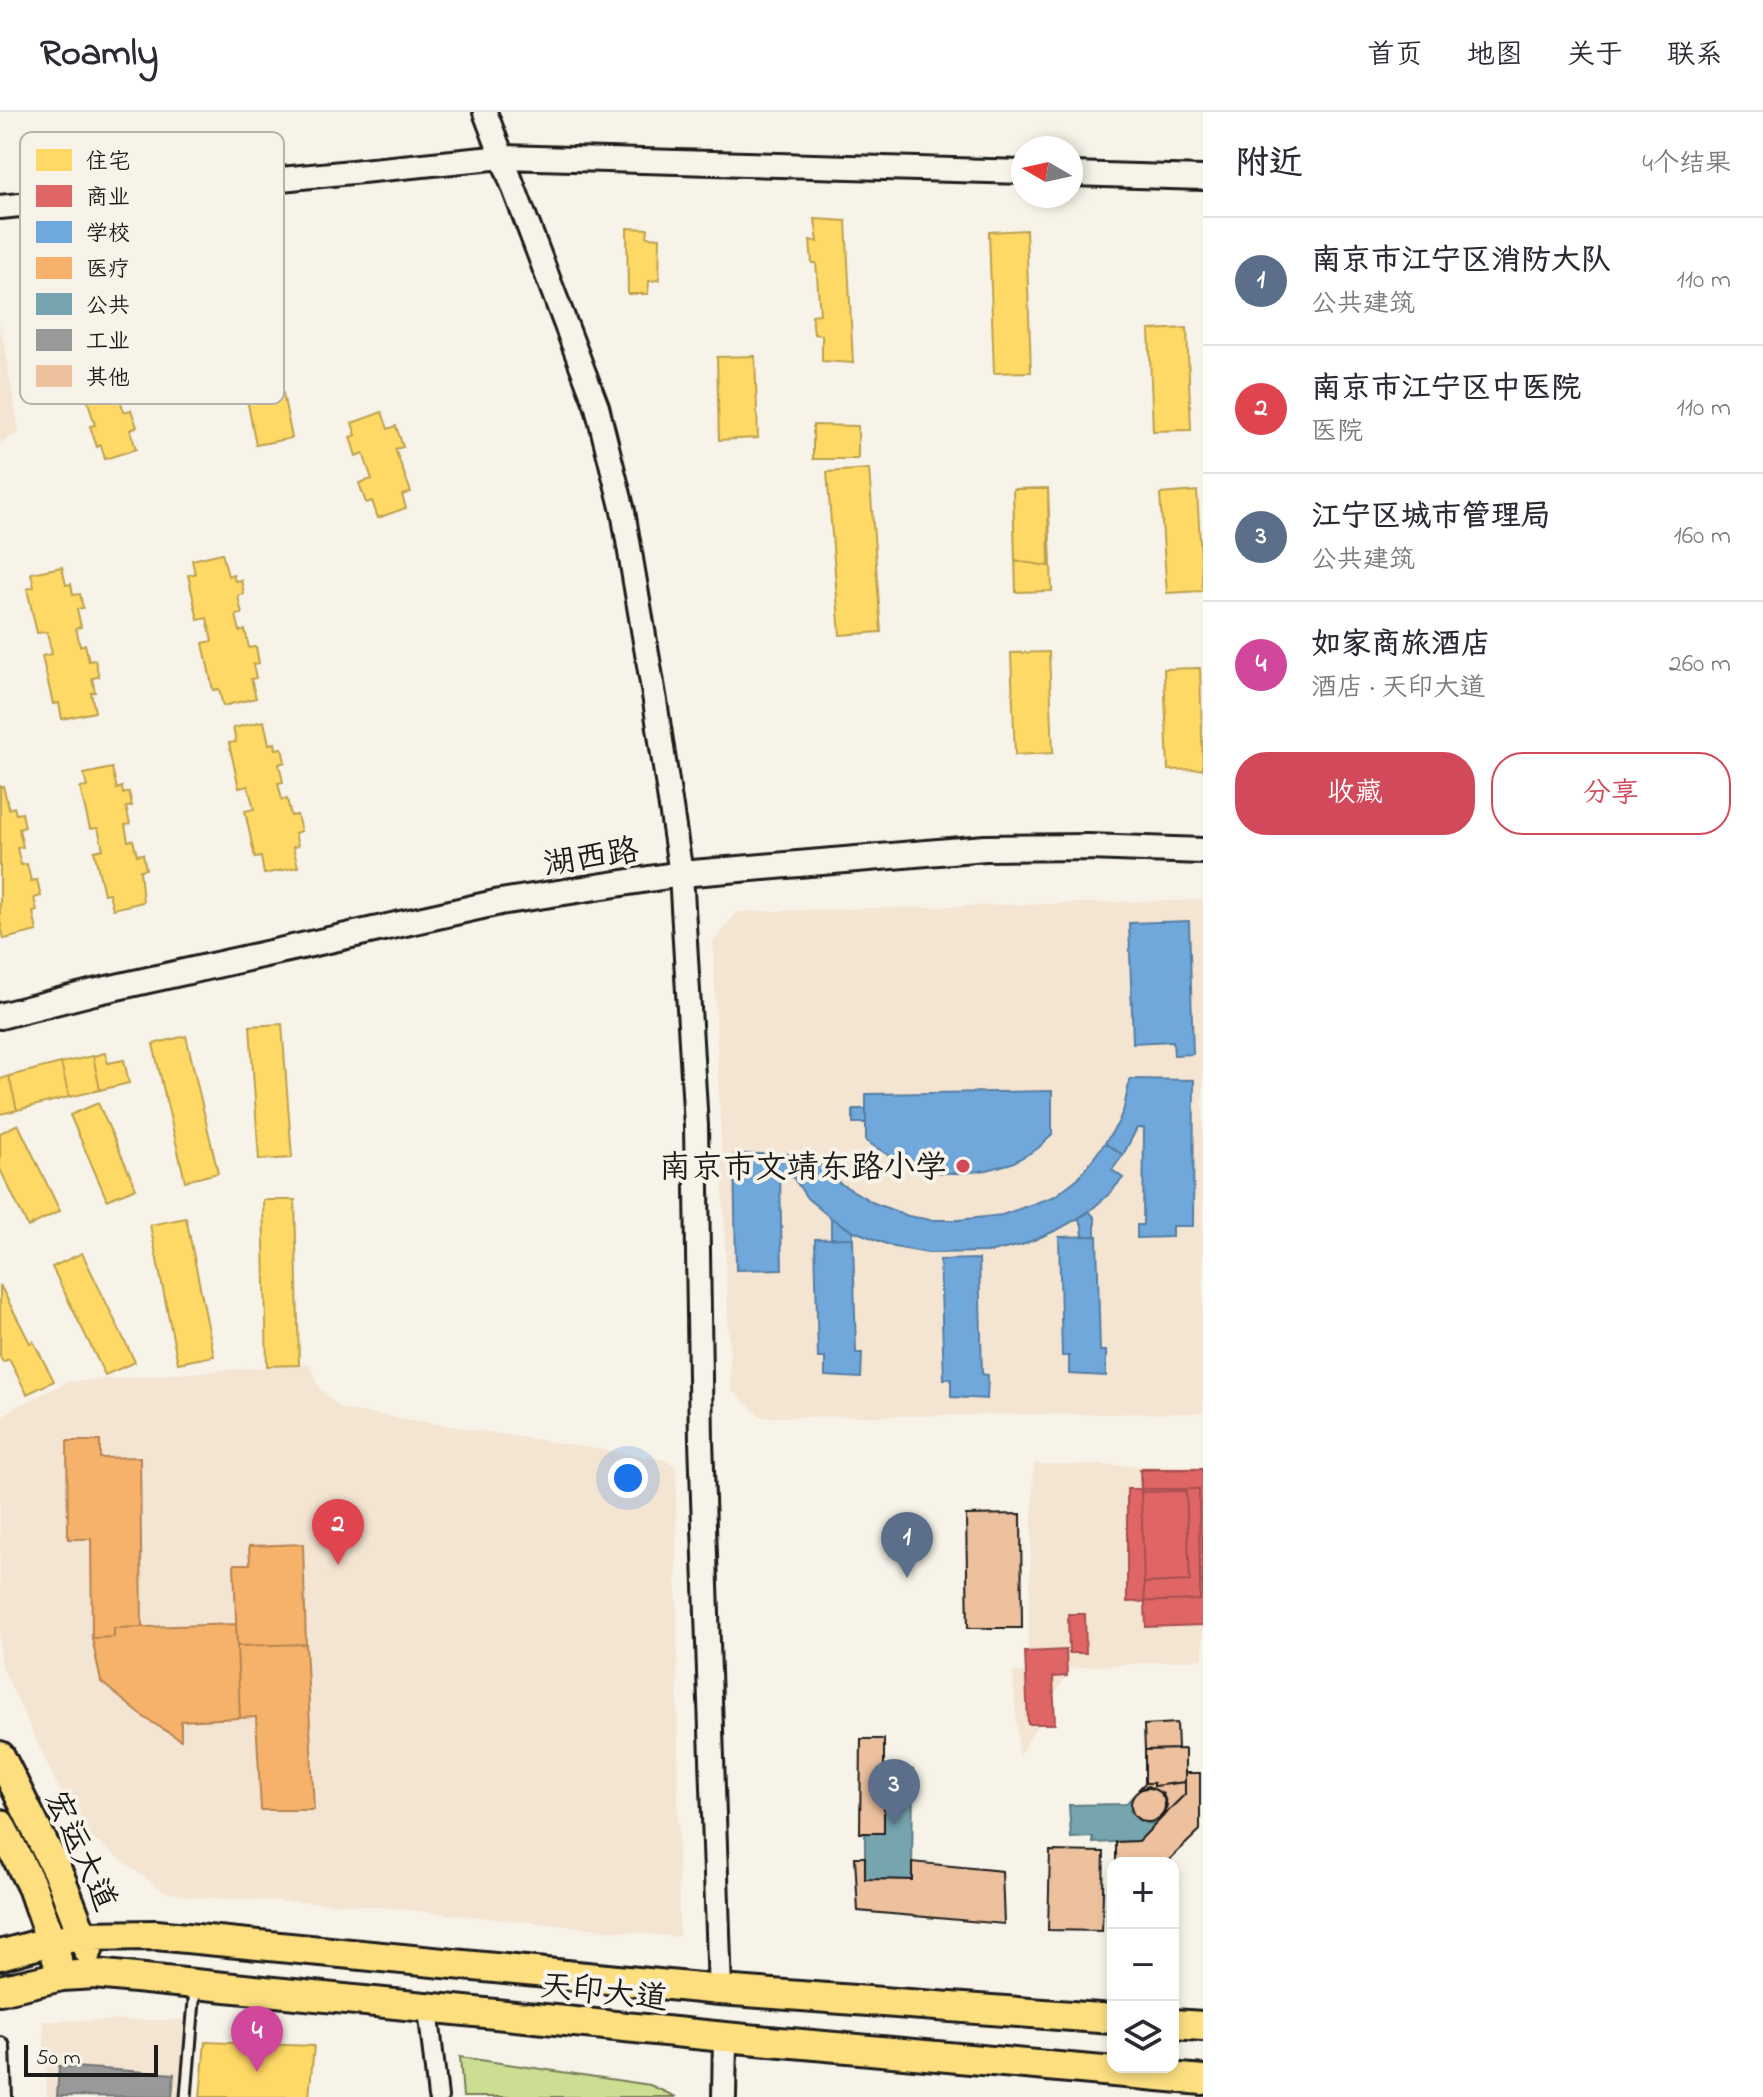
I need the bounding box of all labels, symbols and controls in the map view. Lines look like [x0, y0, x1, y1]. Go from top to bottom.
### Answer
text: Roamly [40, 27, 158, 83]
text: 首页 [1367, 36, 1423, 77]
text: 地图 [1467, 36, 1523, 77]
text: 关于 [1567, 36, 1623, 77]
text: 联系 [1667, 36, 1723, 77]
legend [20, 132, 284, 404]
north arrow [1011, 136, 1083, 208]
text: 附近 [1235, 140, 1303, 190]
text: 4个结果 [1642, 146, 1731, 184]
text: 住宅 [86, 147, 130, 179]
text: 商业 [86, 183, 130, 215]
text: 学校 [86, 219, 130, 251]
text: 南京市江宁区消防大队 [1311, 240, 1611, 284]
text: 医疗 [86, 255, 130, 287]
text: 1 [1257, 262, 1265, 300]
text: 110 m [1677, 262, 1731, 300]
text: 公共建筑 [1311, 286, 1415, 324]
text: 公共 [86, 291, 130, 323]
text: 工业 [86, 327, 130, 359]
text: 其他 [86, 363, 130, 395]
text: 南京市江宁区中医院 [1311, 368, 1581, 412]
text: 2 [1255, 390, 1267, 428]
text: 110 m [1677, 390, 1731, 428]
text: 医院 [1311, 414, 1363, 452]
text: 江宁区城市管理局 [1311, 496, 1551, 540]
text: 3 [1256, 518, 1266, 556]
text: 160 m [1673, 518, 1731, 556]
text: 公共建筑 [1311, 542, 1415, 580]
text: 如家商旅酒店 [1311, 624, 1491, 668]
text: 4 [1256, 646, 1266, 684]
text: 260 m [1669, 646, 1731, 684]
text: 酒店 · 天印大道 [1311, 670, 1486, 708]
button: 收藏 [1235, 752, 1475, 835]
button: 分享 [1491, 752, 1731, 835]
street label: 湖西路 [540, 829, 643, 890]
place label: 南京市文靖东路小学 [659, 1146, 947, 1193]
marker: 南京市文靖东路小学 [954, 1157, 972, 1175]
your location [608, 1458, 648, 1498]
pin: 2 [312, 1499, 364, 1565]
pin: 1 [881, 1512, 933, 1578]
pin: 3 [868, 1759, 920, 1825]
street label: 宏运大道 [30, 1784, 127, 1919]
map controls [1107, 1857, 1179, 2073]
button: + [1107, 1857, 1179, 1929]
button: − [1107, 1929, 1179, 2001]
street label: 天印大道 [538, 1964, 670, 2025]
button: layers [1107, 2001, 1179, 2073]
pin: 4 [231, 2006, 283, 2072]
scale bar [24, 2041, 158, 2077]
text: 50 m [36, 2043, 81, 2075]

